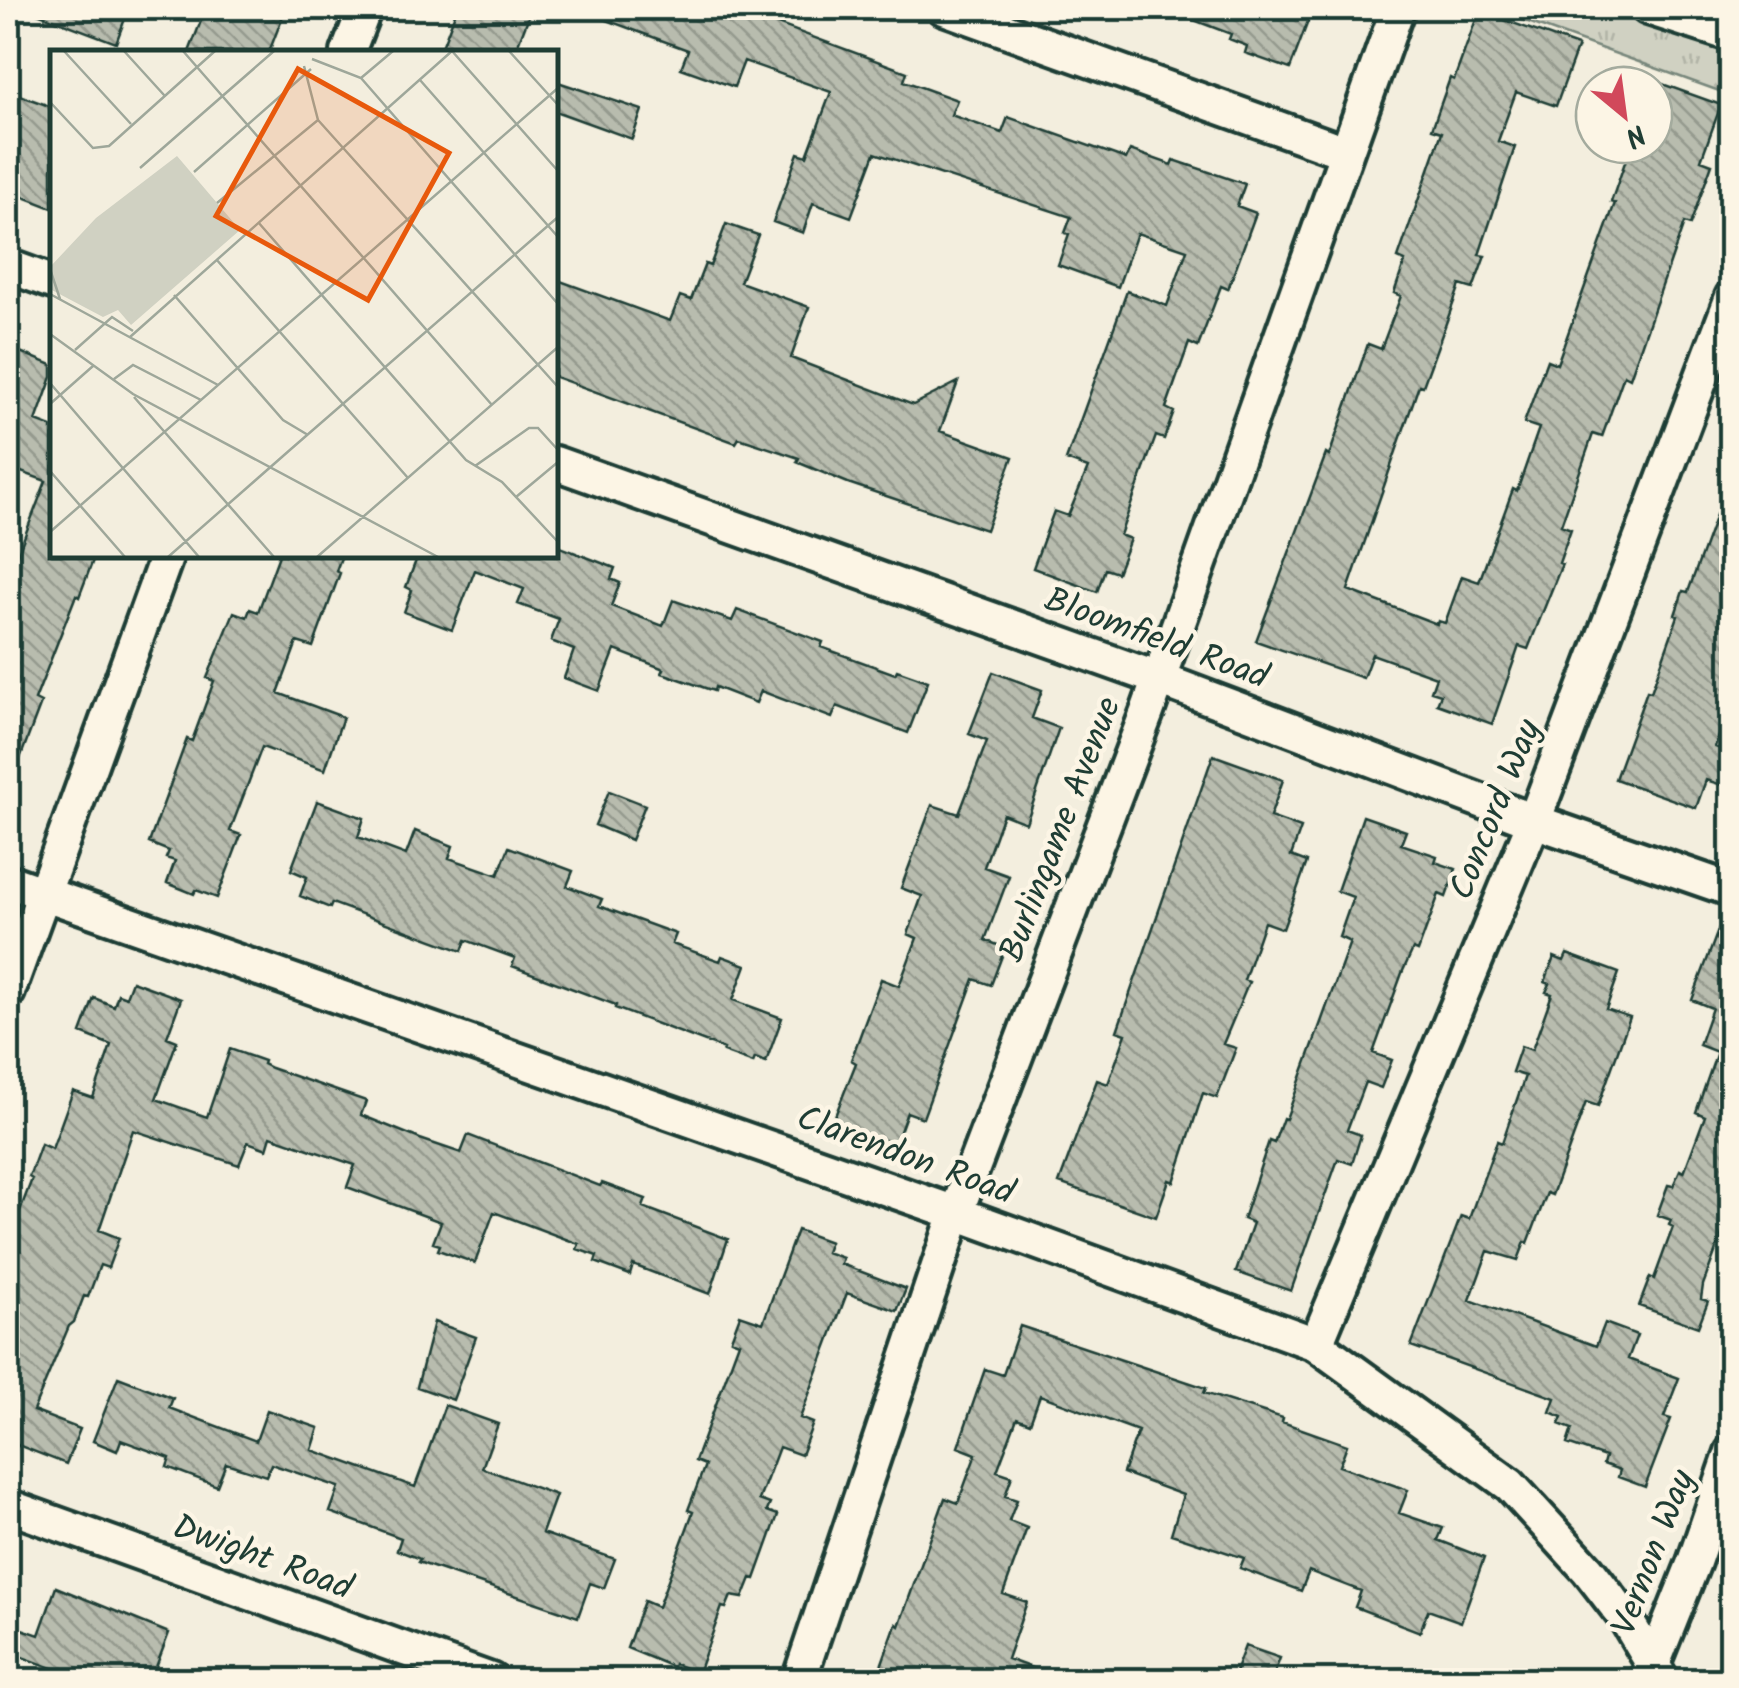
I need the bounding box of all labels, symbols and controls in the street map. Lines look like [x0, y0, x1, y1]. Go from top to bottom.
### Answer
inset map [50, 50, 558, 558]
north arrow [1574, 65, 1674, 165]
text: N [1616, 111, 1654, 159]
street label: Bloomfield Road [1036, 573, 1277, 707]
street label: Burlingame Avenue [985, 689, 1138, 971]
street label: Concord Way [1435, 711, 1559, 909]
street label: Clarendon Road [788, 1091, 1023, 1223]
street label: Vernon Way [1598, 1462, 1712, 1644]
street label: Dwight Road [164, 1500, 361, 1618]

